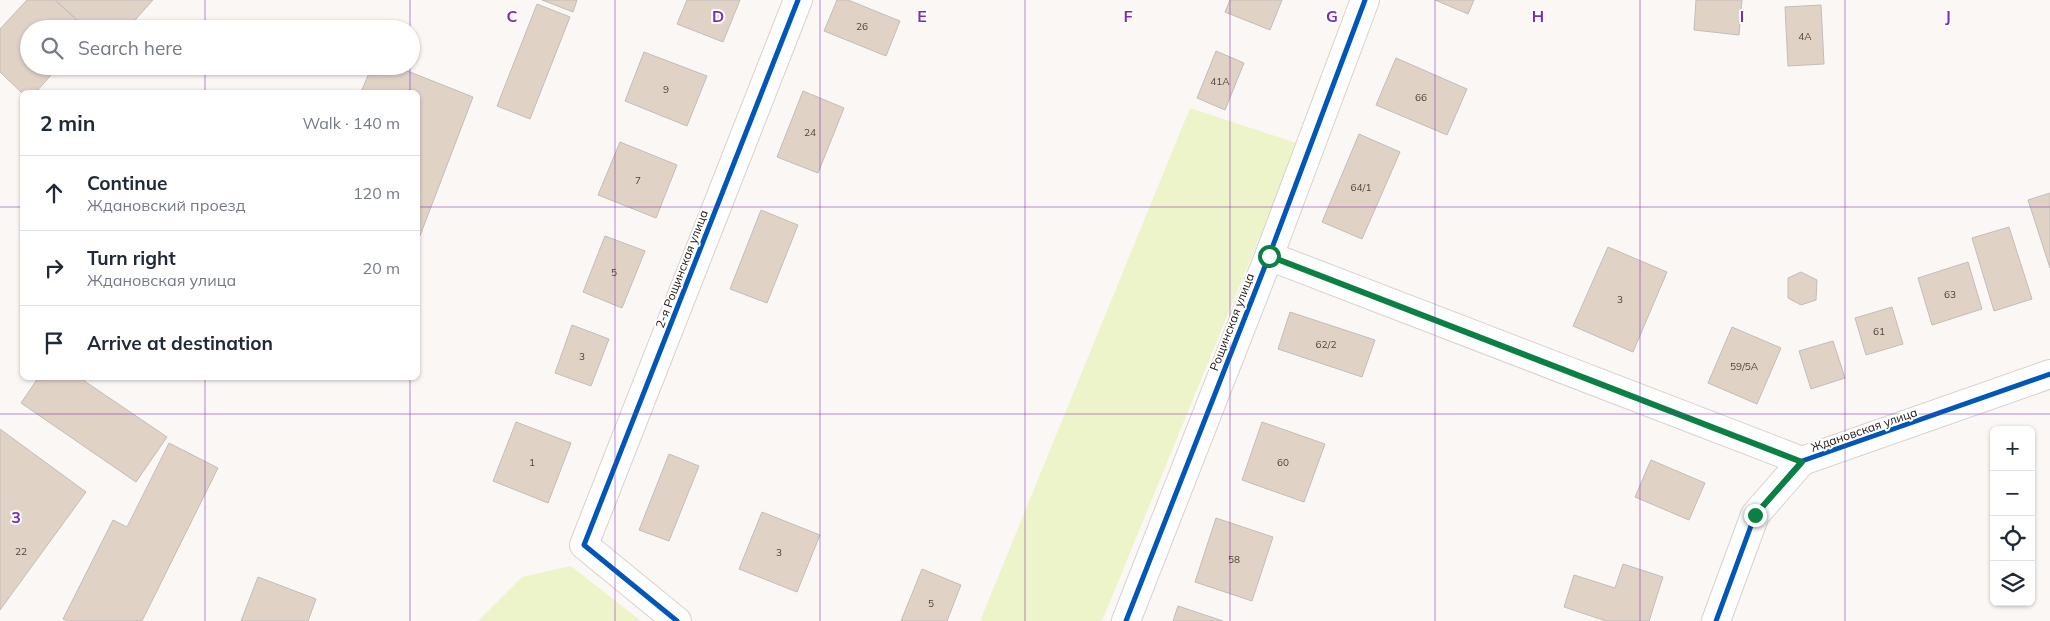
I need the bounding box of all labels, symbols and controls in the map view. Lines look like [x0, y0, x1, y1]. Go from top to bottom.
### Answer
text: C [507, 6, 518, 26]
text: D [712, 6, 724, 26]
text: E [917, 6, 927, 26]
text: F [1123, 6, 1133, 26]
text: G [1326, 6, 1338, 26]
text: H [1532, 6, 1544, 26]
text: I [1740, 6, 1744, 26]
text: J [1945, 6, 1951, 26]
search box [20, 20, 420, 75]
house number: 26 [856, 20, 868, 33]
house number: 4А [1798, 30, 1812, 43]
icon: search [38, 34, 66, 62]
text: Search here [78, 36, 182, 60]
house number: 41А [1210, 75, 1230, 88]
house number: 9 [663, 83, 669, 96]
house number: 66 [1415, 91, 1427, 104]
text: 2 min [40, 110, 95, 136]
text: Walk · 140 m [302, 113, 400, 133]
house number: 24 [804, 126, 816, 139]
text: Continue [87, 171, 167, 195]
house number: 7 [635, 174, 641, 187]
icon: ahead [40, 179, 68, 207]
house number: 64/1 [1351, 181, 1371, 194]
text: 120 m [353, 183, 400, 203]
text: Ждановский проезд [87, 195, 246, 215]
street label: 2-я Рощинская улица [652, 207, 711, 330]
route start [1258, 245, 1281, 268]
text: Turn right [87, 246, 176, 270]
icon: right [40, 254, 68, 282]
text: 20 m [363, 258, 400, 278]
house number: 5 [611, 266, 617, 279]
text: Ждановская улица [87, 270, 236, 290]
street label: Рощинская улица [1206, 271, 1257, 373]
house number: 63 [1944, 288, 1956, 301]
house number: 3 [1617, 293, 1623, 306]
house number: 61 [1873, 325, 1885, 338]
icon: arrive [40, 329, 68, 357]
text: Arrive at destination [87, 331, 273, 355]
house number: 62/2 [1316, 338, 1336, 351]
house number: 3 [579, 350, 585, 363]
house number: 59/5А [1730, 360, 1759, 373]
street label: Ждановская улица [1808, 404, 1919, 455]
map controls [1990, 426, 2035, 606]
button: + [1990, 426, 2035, 471]
house number: 1 [529, 456, 535, 469]
house number: 60 [1277, 456, 1289, 469]
button: − [1990, 471, 2035, 516]
route end [1744, 504, 1767, 527]
text: 3 [11, 507, 21, 527]
button: locate [1990, 516, 2035, 561]
house number: 22 [15, 545, 27, 558]
house number: 3 [776, 546, 782, 559]
house number: 58 [1228, 553, 1240, 566]
button: layers [1990, 561, 2035, 606]
house number: 5 [928, 597, 934, 610]

